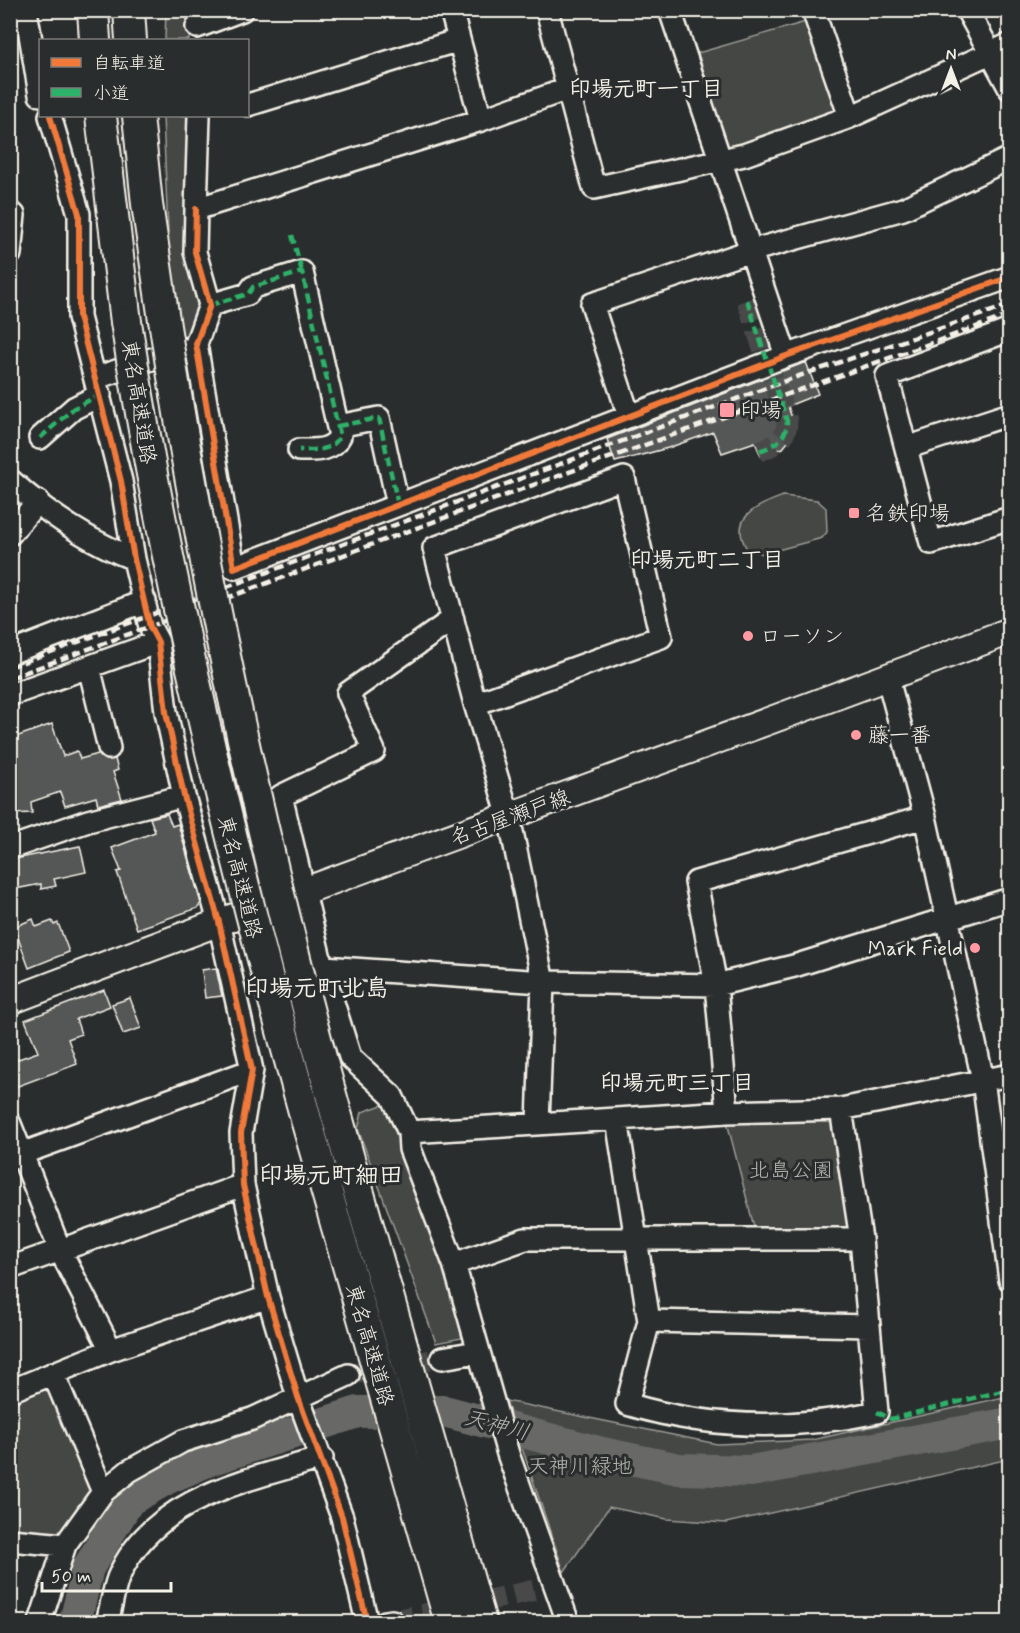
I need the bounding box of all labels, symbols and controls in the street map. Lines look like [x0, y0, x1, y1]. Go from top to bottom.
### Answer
legend [39, 39, 249, 117]
north arrow [921, 39, 981, 99]
text: N [946, 45, 956, 66]
text: 自転車道 [93, 52, 165, 76]
district label: 印場元町一丁目 [569, 76, 723, 104]
text: 小道 [93, 82, 129, 106]
street label: 東名高速道路 [114, 338, 162, 467]
place label: 印場 [740, 397, 782, 425]
marker: 印場 [718, 401, 736, 419]
place label: 名鉄印場 [866, 500, 950, 528]
marker: 名鉄印場 [847, 506, 861, 520]
district label: 印場元町二丁目 [630, 547, 784, 575]
place label: ローソン [760, 623, 844, 651]
marker: ローソン [741, 629, 755, 643]
place label: 藤一番 [868, 722, 931, 750]
marker: 藤一番 [849, 728, 863, 742]
street label: 名古屋瀬戸線 [446, 783, 574, 853]
street label: 東名高速道路 [210, 813, 268, 942]
place label: Mark Field [868, 935, 963, 963]
marker: Mark Field [968, 941, 982, 955]
district label: 印場元町北島 [245, 974, 389, 1005]
district label: 印場元町三丁目 [600, 1070, 754, 1098]
park label: 北島公園 [749, 1157, 833, 1185]
district label: 印場元町細田 [259, 1161, 403, 1192]
street label: 東名高速道路 [338, 1281, 400, 1410]
water label: 天神川 [461, 1404, 532, 1448]
park label: 天神川緑地 [528, 1453, 633, 1481]
scale bar [42, 1555, 171, 1593]
text: 50 m [51, 1565, 91, 1589]

